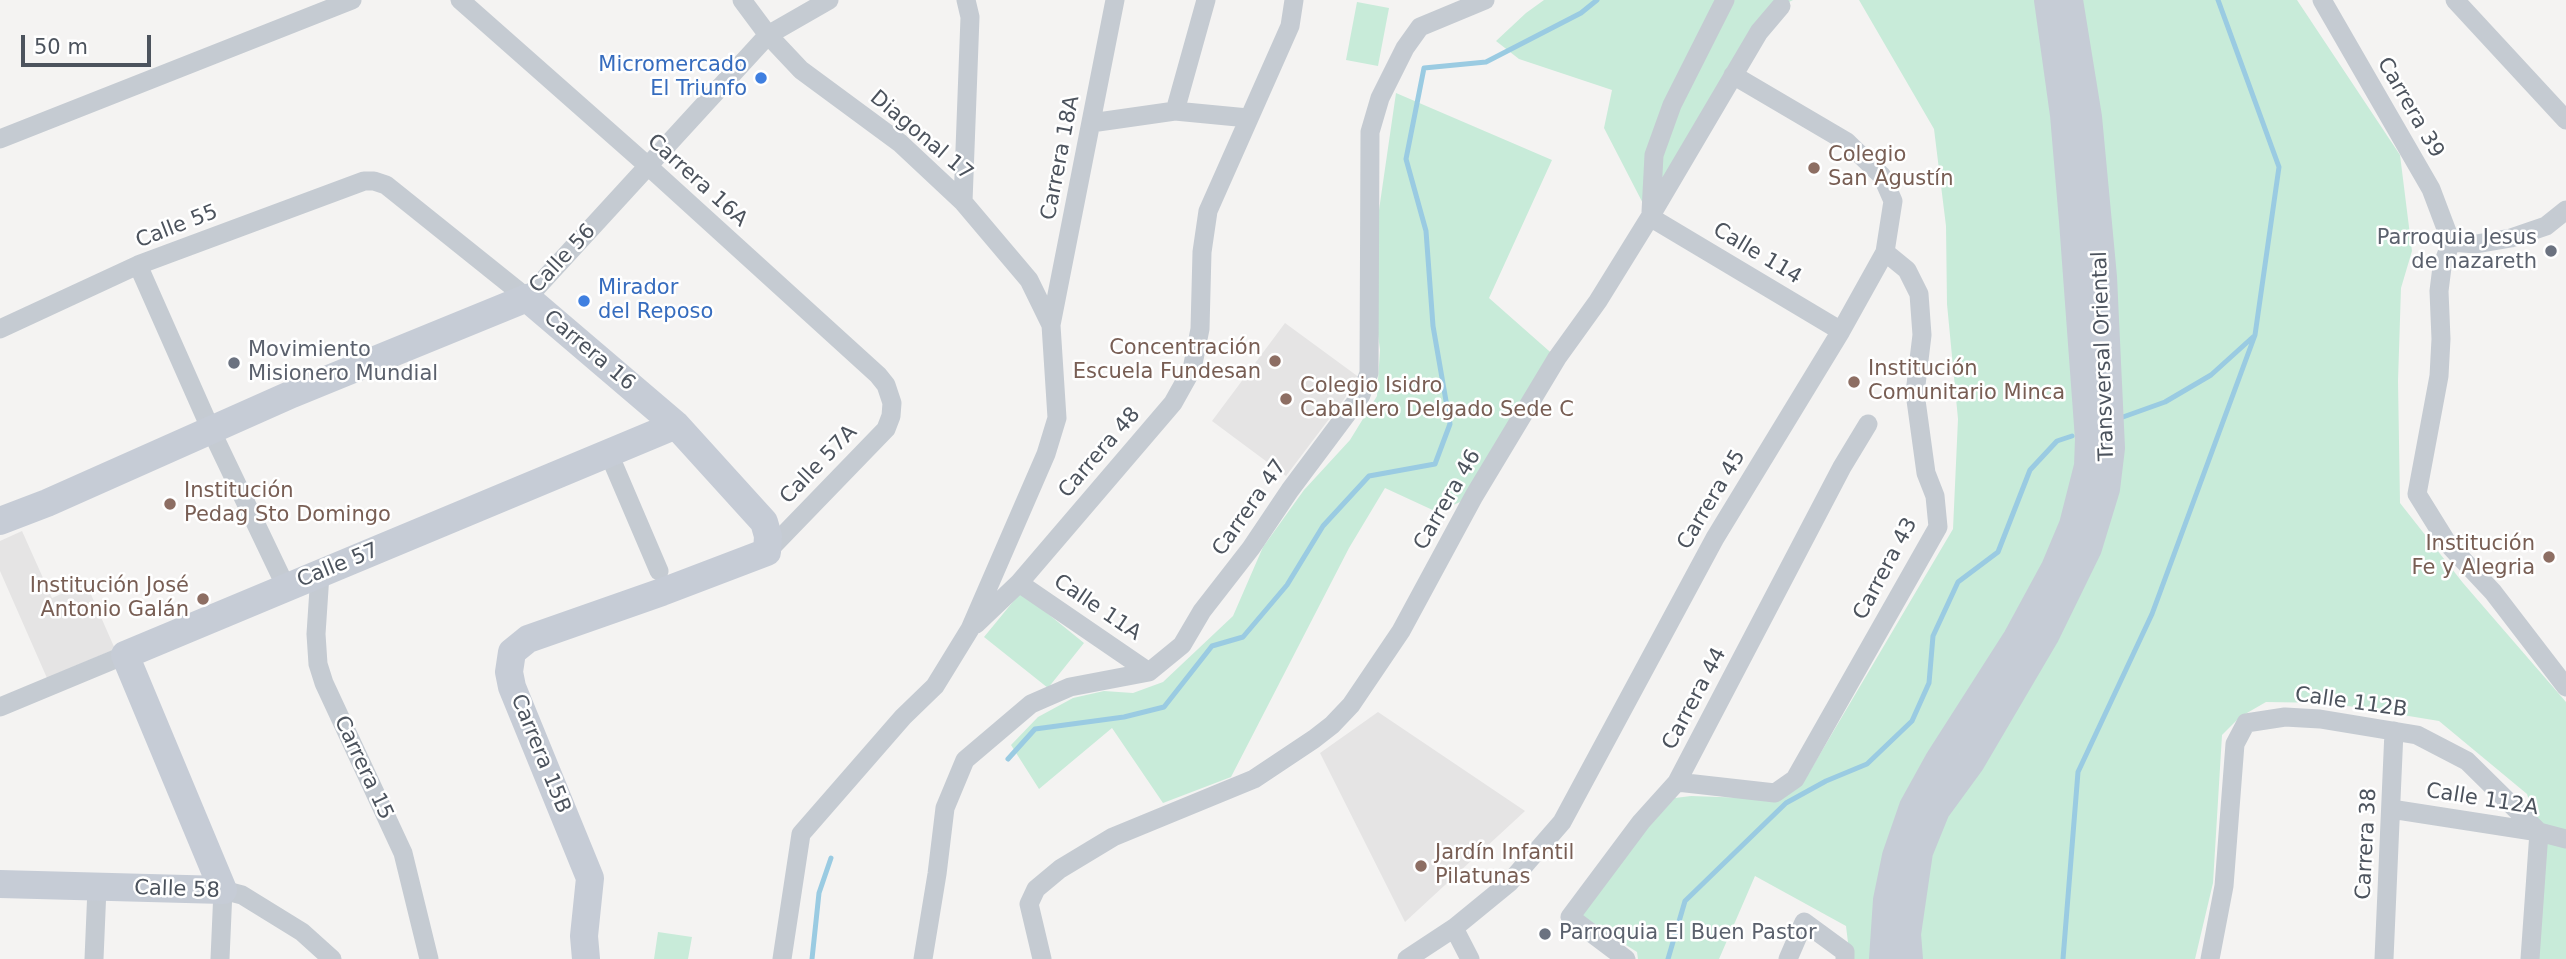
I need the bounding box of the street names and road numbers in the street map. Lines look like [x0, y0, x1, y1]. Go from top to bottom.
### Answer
street label: Carrera 39 [2371, 53, 2449, 163]
street label: Diagonal 17 [864, 86, 978, 186]
street label: Carrera 18A [1037, 94, 1085, 222]
street label: Carrera 16A [642, 129, 752, 233]
street label: Calle 55 [133, 200, 221, 254]
street label: Calle 114 [1708, 218, 1806, 290]
street label: Calle 56 [525, 219, 601, 299]
street label: Transversal Oriental [2088, 251, 2120, 461]
street label: Carrera 16 [538, 305, 640, 397]
street label: Carrera 48 [1054, 403, 1146, 503]
street label: Calle 57A [775, 420, 863, 510]
street label: Carrera 46 [1409, 445, 1487, 555]
street label: Carrera 45 [1672, 446, 1752, 554]
street label: Carrera 47 [1208, 455, 1292, 561]
street label: Carrera 43 [1849, 514, 1923, 624]
street label: Calle 57 [294, 538, 382, 594]
street label: Calle 11A [1049, 570, 1145, 646]
street label: Carrera 44 [1658, 644, 1732, 754]
street label: Calle 112B [2293, 683, 2409, 723]
street label: Carrera 15B [505, 691, 575, 817]
street label: Carrera 15 [328, 712, 398, 824]
street label: Calle 112A [2424, 779, 2540, 821]
street label: Carrera 38 [2351, 788, 2383, 900]
street label: Calle 58 [134, 876, 220, 904]

